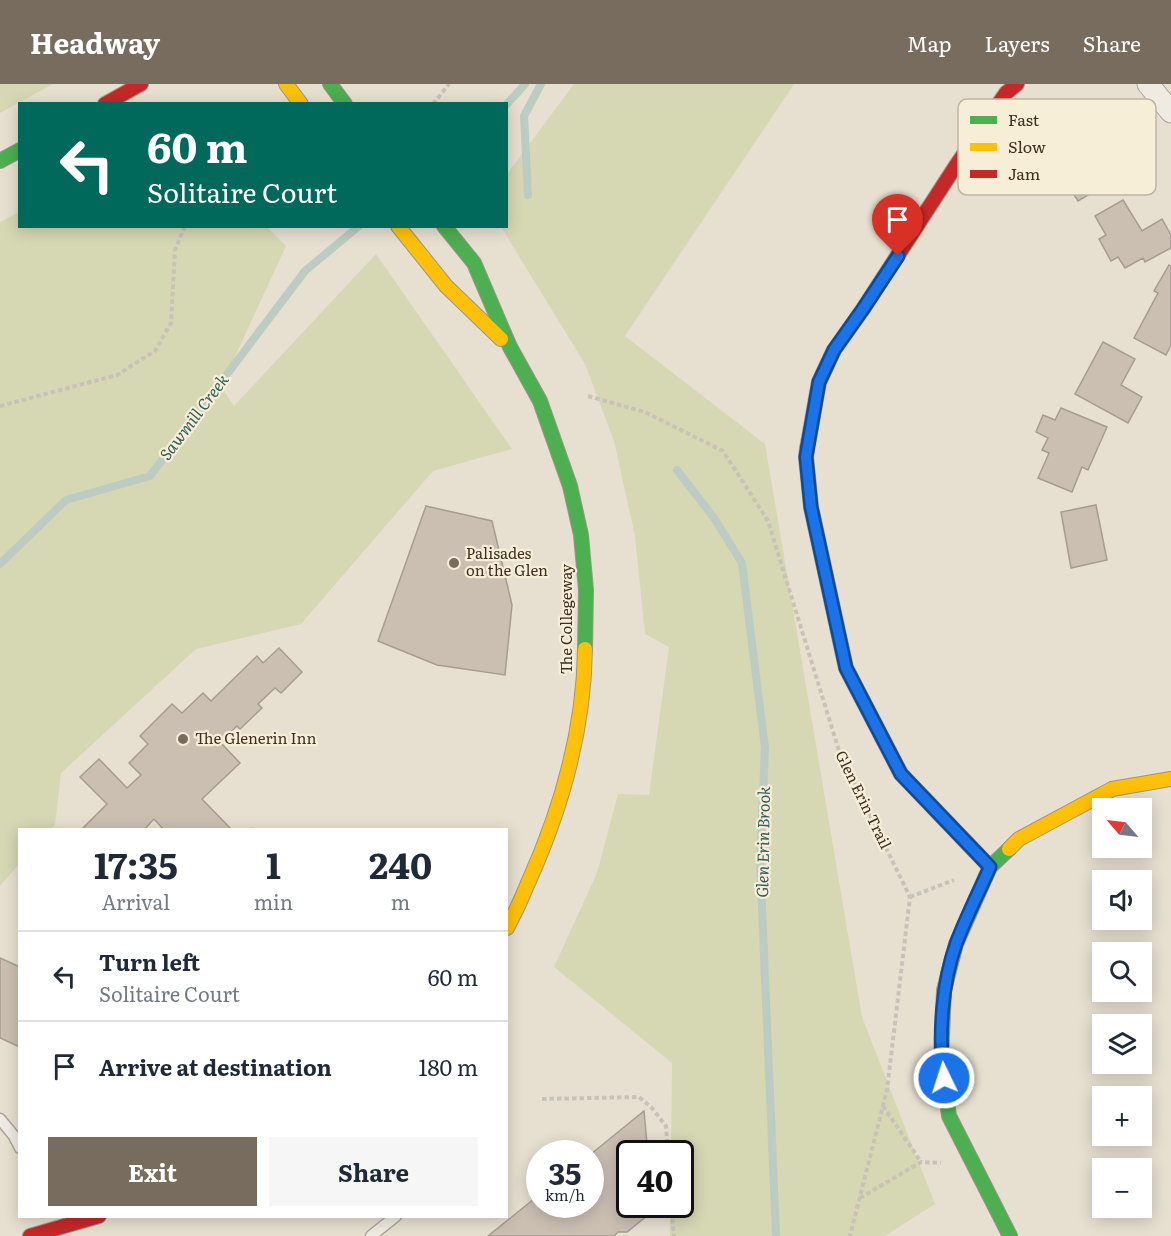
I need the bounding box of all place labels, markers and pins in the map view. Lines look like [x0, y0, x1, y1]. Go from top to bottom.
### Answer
pin [872, 194, 923, 256]
place label: Palisades on the Glen [466, 541, 548, 581]
marker: Palisades on the Glen [447, 556, 461, 570]
place label: The Glenerin Inn [195, 726, 316, 749]
marker: The Glenerin Inn [176, 732, 190, 746]

